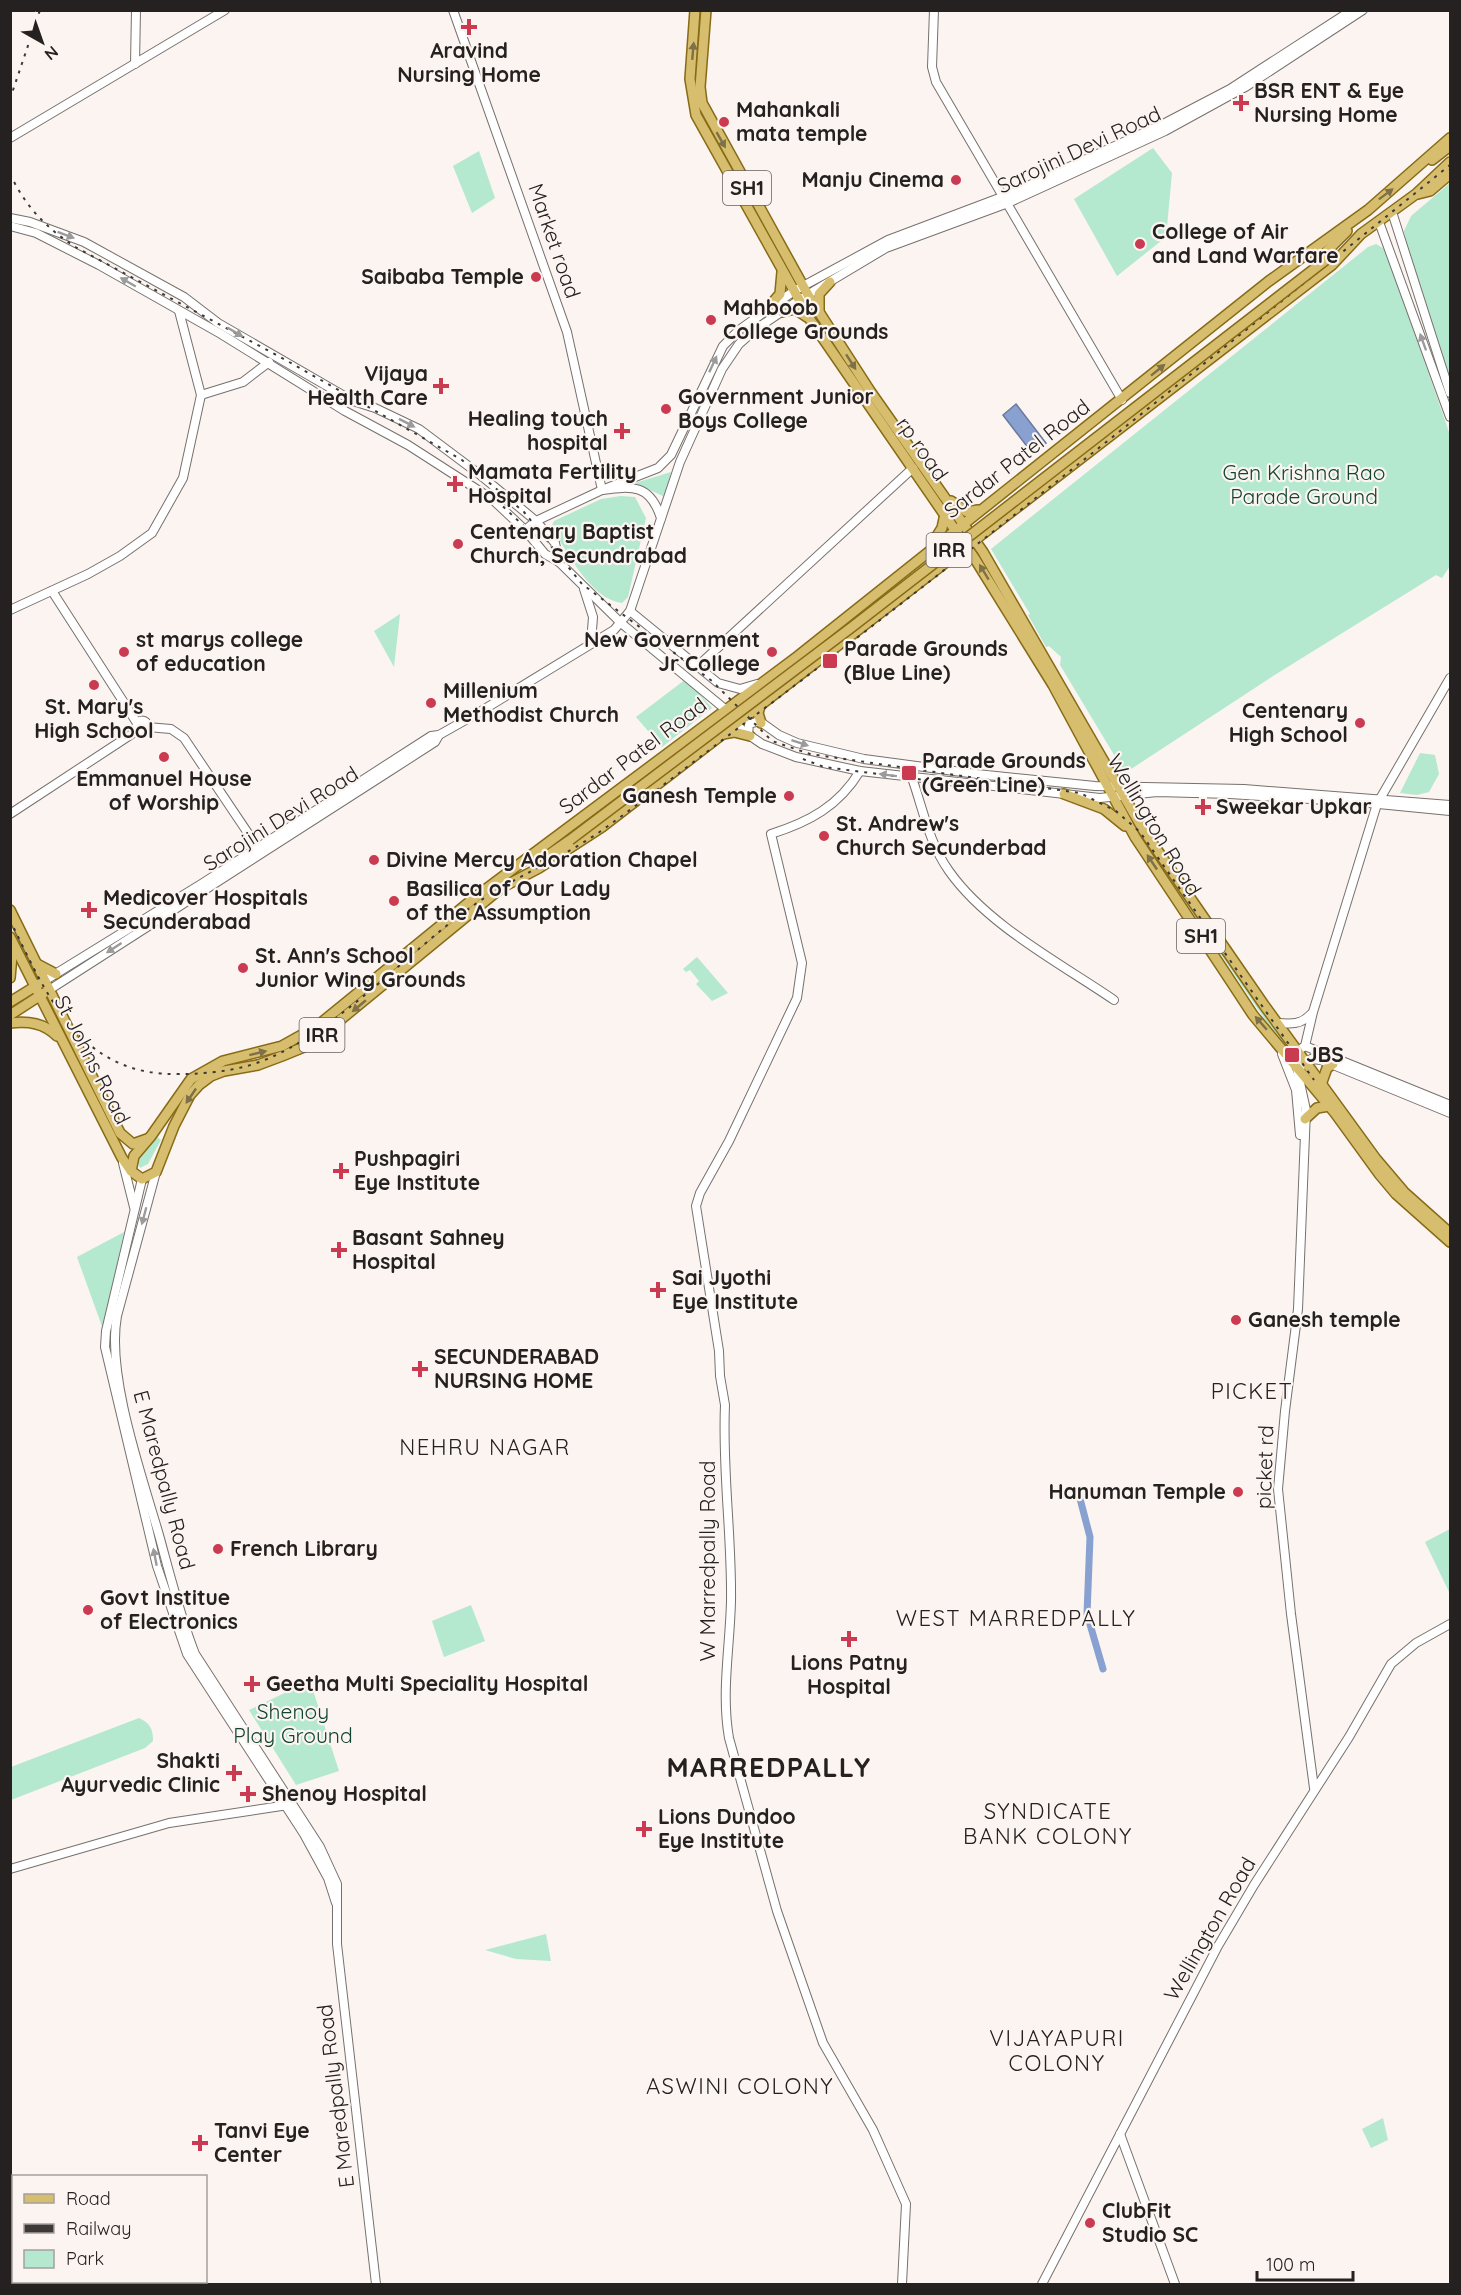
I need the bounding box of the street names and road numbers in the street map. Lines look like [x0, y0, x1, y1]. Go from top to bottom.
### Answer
street label: Sarojini Devi Road [992, 100, 1165, 198]
road number: SH1 [723, 171, 771, 205]
street label: Market road [523, 180, 587, 301]
street label: Sardar Patel Road [938, 393, 1095, 523]
street label: rp road [891, 411, 954, 486]
road number: IRR [926, 533, 972, 567]
street label: Sardar Patel Road [553, 691, 711, 819]
street label: Wellington Road [1102, 749, 1207, 900]
street label: Sarojini Devi Road [198, 760, 363, 876]
road number: SH1 [1177, 919, 1225, 953]
street label: St Johns Road [49, 991, 137, 1128]
road number: IRR [300, 1018, 344, 1052]
street label: E Maredpally Road [129, 1387, 201, 1572]
street label: picket rd [1250, 1425, 1278, 1509]
street label: W Marredpally Road [694, 1461, 720, 1661]
street label: Wellington Road [1158, 1852, 1261, 2005]
street label: E Maredpally Road [311, 2003, 359, 2189]

